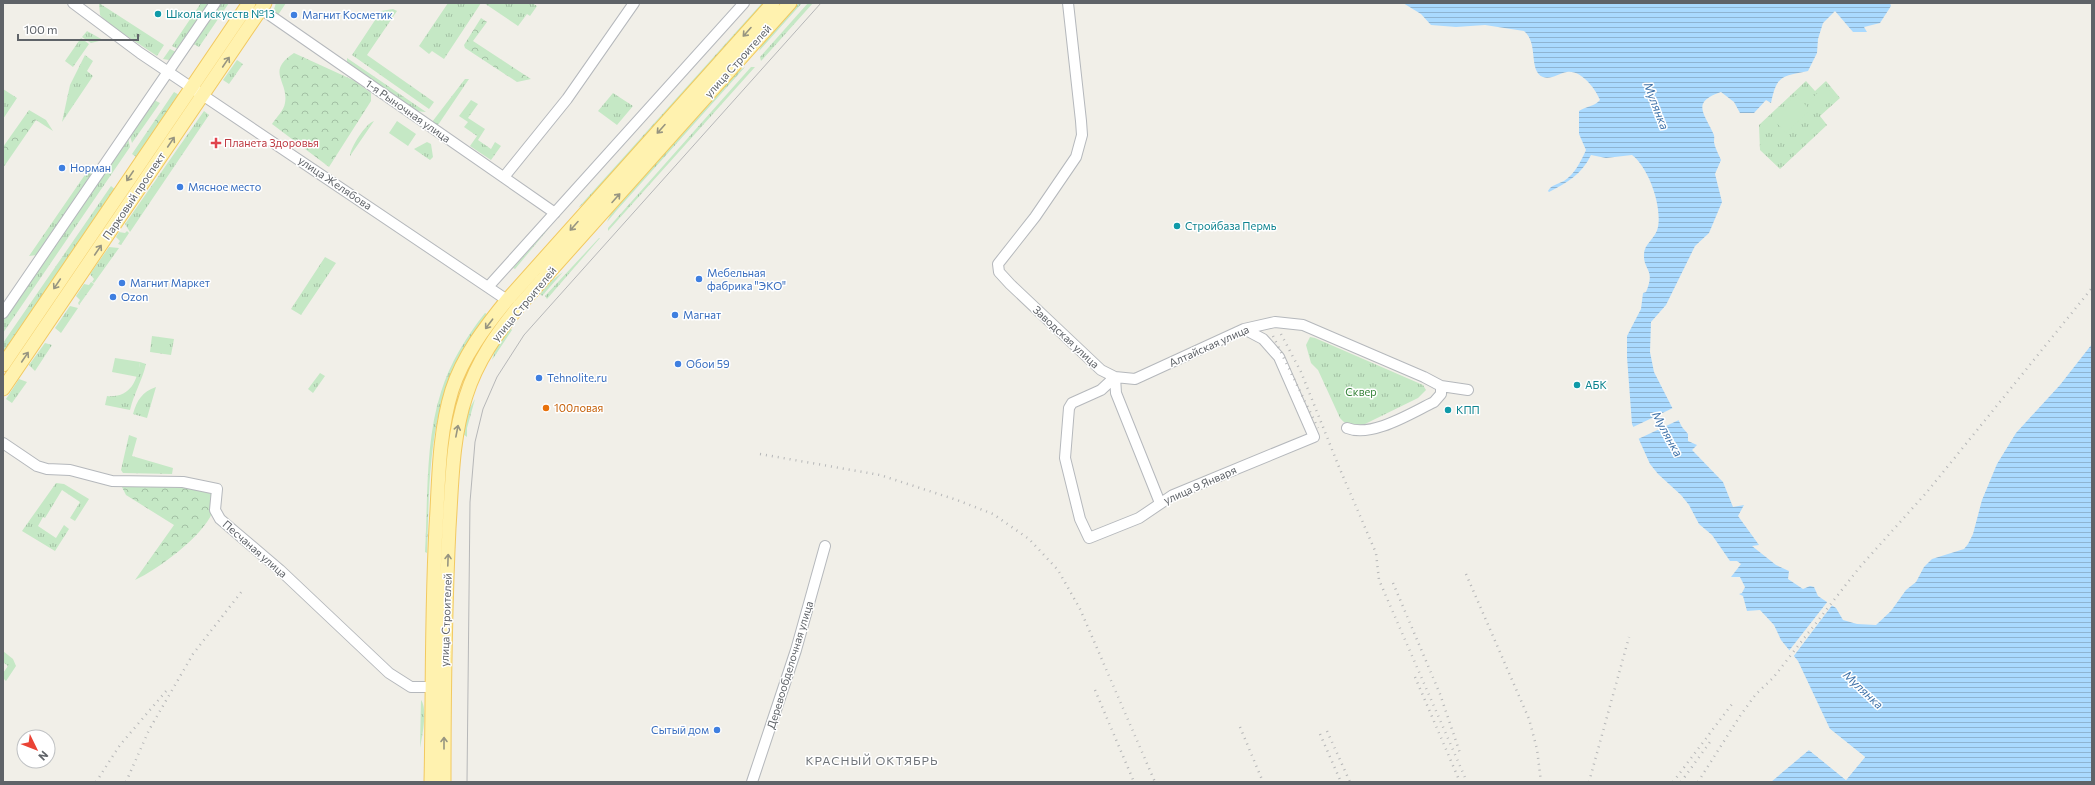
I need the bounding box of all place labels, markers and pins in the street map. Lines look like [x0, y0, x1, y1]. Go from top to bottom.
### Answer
place label: Школа искусств №13 [166, 7, 275, 20]
place label: Магнит Косметик [302, 8, 393, 21]
marker: Школа искусств №13 [153, 9, 163, 19]
marker: Магнит Косметик [289, 10, 299, 20]
place label: Планета Здоровья [224, 136, 319, 149]
marker: Планета Здоровья [211, 138, 221, 148]
place label: Норман [70, 161, 111, 174]
marker: Норман [57, 163, 67, 173]
place label: Мясное место [188, 180, 262, 193]
marker: Мясное место [175, 182, 185, 192]
place label: Стройбаза Пермь [1185, 219, 1277, 232]
marker: Стройбаза Пермь [1172, 221, 1182, 231]
place label: Мебельная фабрика "ЭКО" [707, 266, 786, 292]
marker: Мебельная фабрика "ЭКО" [694, 274, 704, 284]
place label: Магнит Маркет [130, 276, 210, 289]
marker: Магнит Маркет [117, 278, 127, 288]
place label: Ozon [121, 290, 148, 303]
marker: Ozon [108, 292, 118, 302]
place label: Магнат [683, 308, 721, 321]
marker: Магнат [670, 310, 680, 320]
place label: Обои 59 [686, 357, 730, 370]
marker: Обои 59 [673, 359, 683, 369]
place label: Tehnolite.ru [547, 371, 607, 384]
marker: Tehnolite.ru [534, 373, 544, 383]
place label: АБК [1585, 378, 1607, 391]
marker: АБК [1572, 380, 1582, 390]
place label: 100ловая [554, 401, 603, 414]
marker: 100ловая [541, 403, 551, 413]
place label: КПП [1456, 403, 1480, 416]
marker: КПП [1443, 405, 1453, 415]
place label: Сытый дом [651, 723, 709, 736]
marker: Сытый дом [712, 725, 722, 735]

